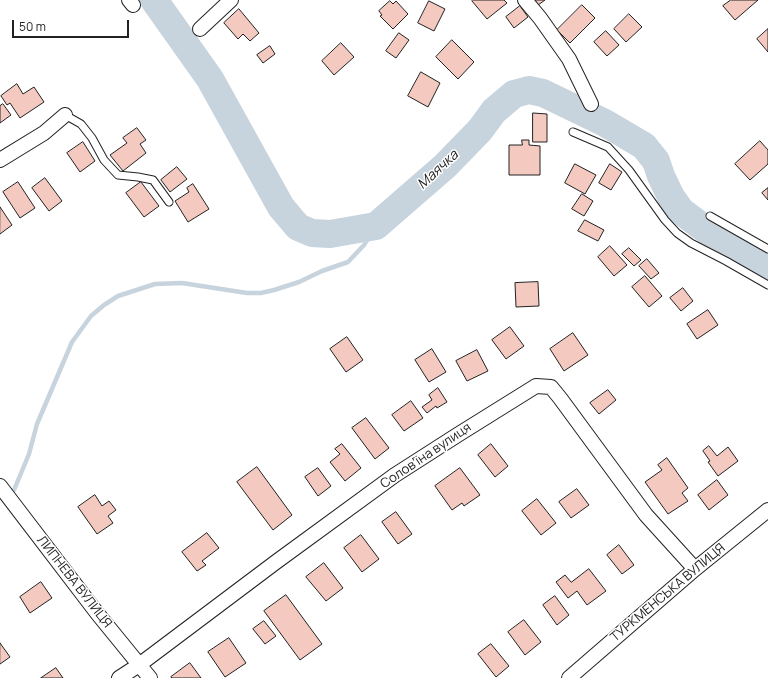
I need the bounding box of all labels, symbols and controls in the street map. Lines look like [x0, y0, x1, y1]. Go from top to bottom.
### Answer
scale bar [14, 12, 131, 38]
text: 50 m [19, 18, 46, 35]
water label: Маячка [414, 147, 462, 193]
street label: Соловʼїна вулиця [378, 420, 474, 492]
street label: ЛИПНЕВА ВУЛИЦЯ [33, 533, 115, 631]
street label: ТУРКМЕНСЬКА ВУЛИЦЯ [608, 541, 728, 645]

